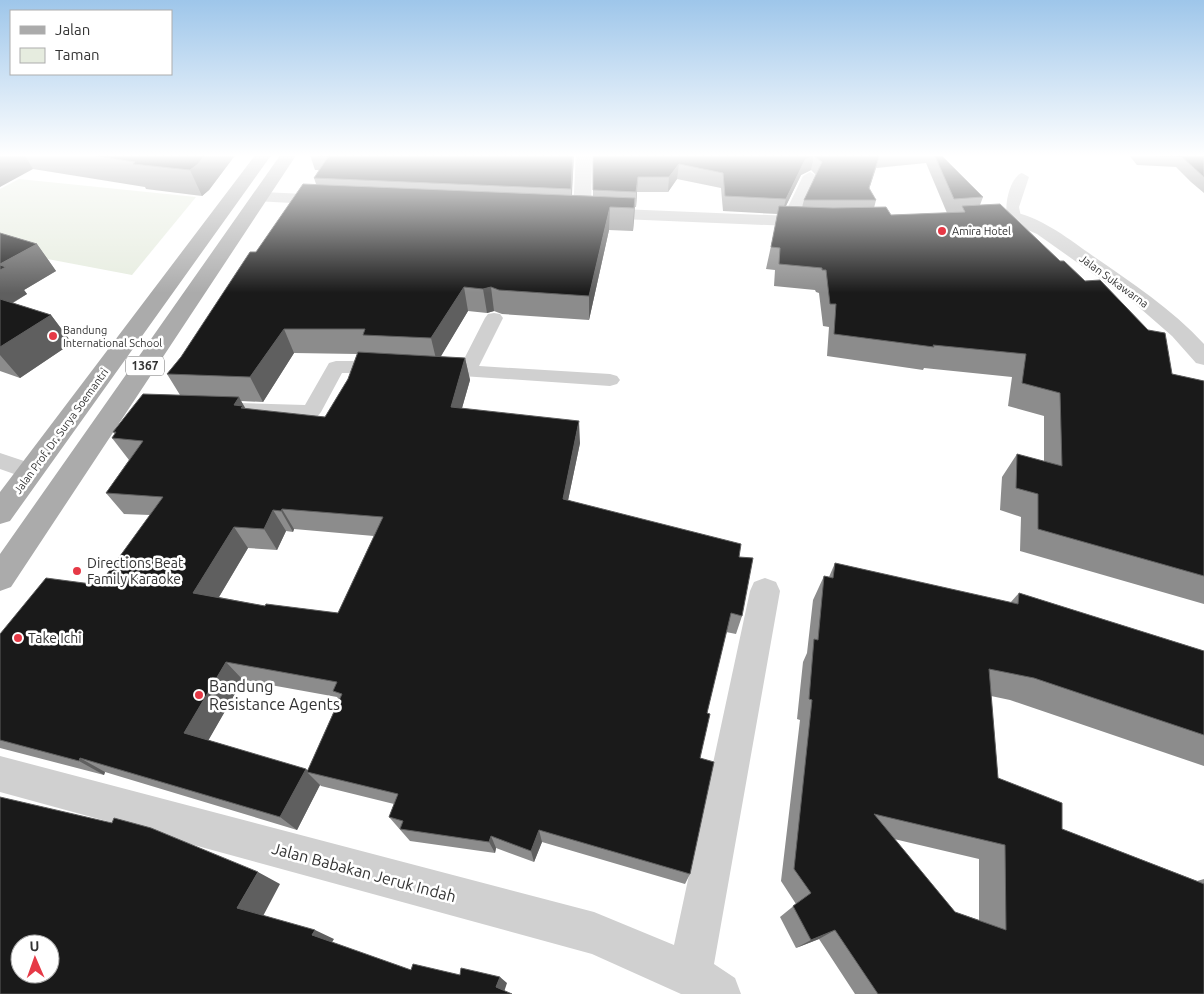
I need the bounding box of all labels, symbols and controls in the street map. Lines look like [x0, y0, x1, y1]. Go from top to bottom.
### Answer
legend [10, 10, 172, 75]
text: Jalan [55, 21, 90, 38]
text: Taman [55, 46, 100, 63]
marker: Amira Hotel [936, 225, 948, 237]
place label: Amira Hotel [952, 225, 1011, 237]
street label: Jalan Sukawarna [1077, 252, 1151, 310]
place label: Bandung International School [63, 324, 162, 349]
marker: Bandung International School [47, 330, 59, 342]
road number: 1367 [126, 356, 164, 376]
street label: Jalan Prof. Dr. Surya Soemantri [11, 366, 111, 496]
place label: Directions Beat Family Karaoke [87, 555, 184, 587]
marker: Directions Beat Family Karaoke [71, 565, 83, 577]
place label: Take Ichi [28, 630, 82, 646]
marker: Take Ichi [12, 632, 24, 644]
place label: Bandung Resistance Agents [209, 677, 340, 713]
marker: Bandung Resistance Agents [193, 689, 205, 701]
street label: Jalan Babakan Jeruk Indah [270, 839, 458, 905]
north arrow [10, 934, 60, 984]
text: U [29, 938, 40, 954]

